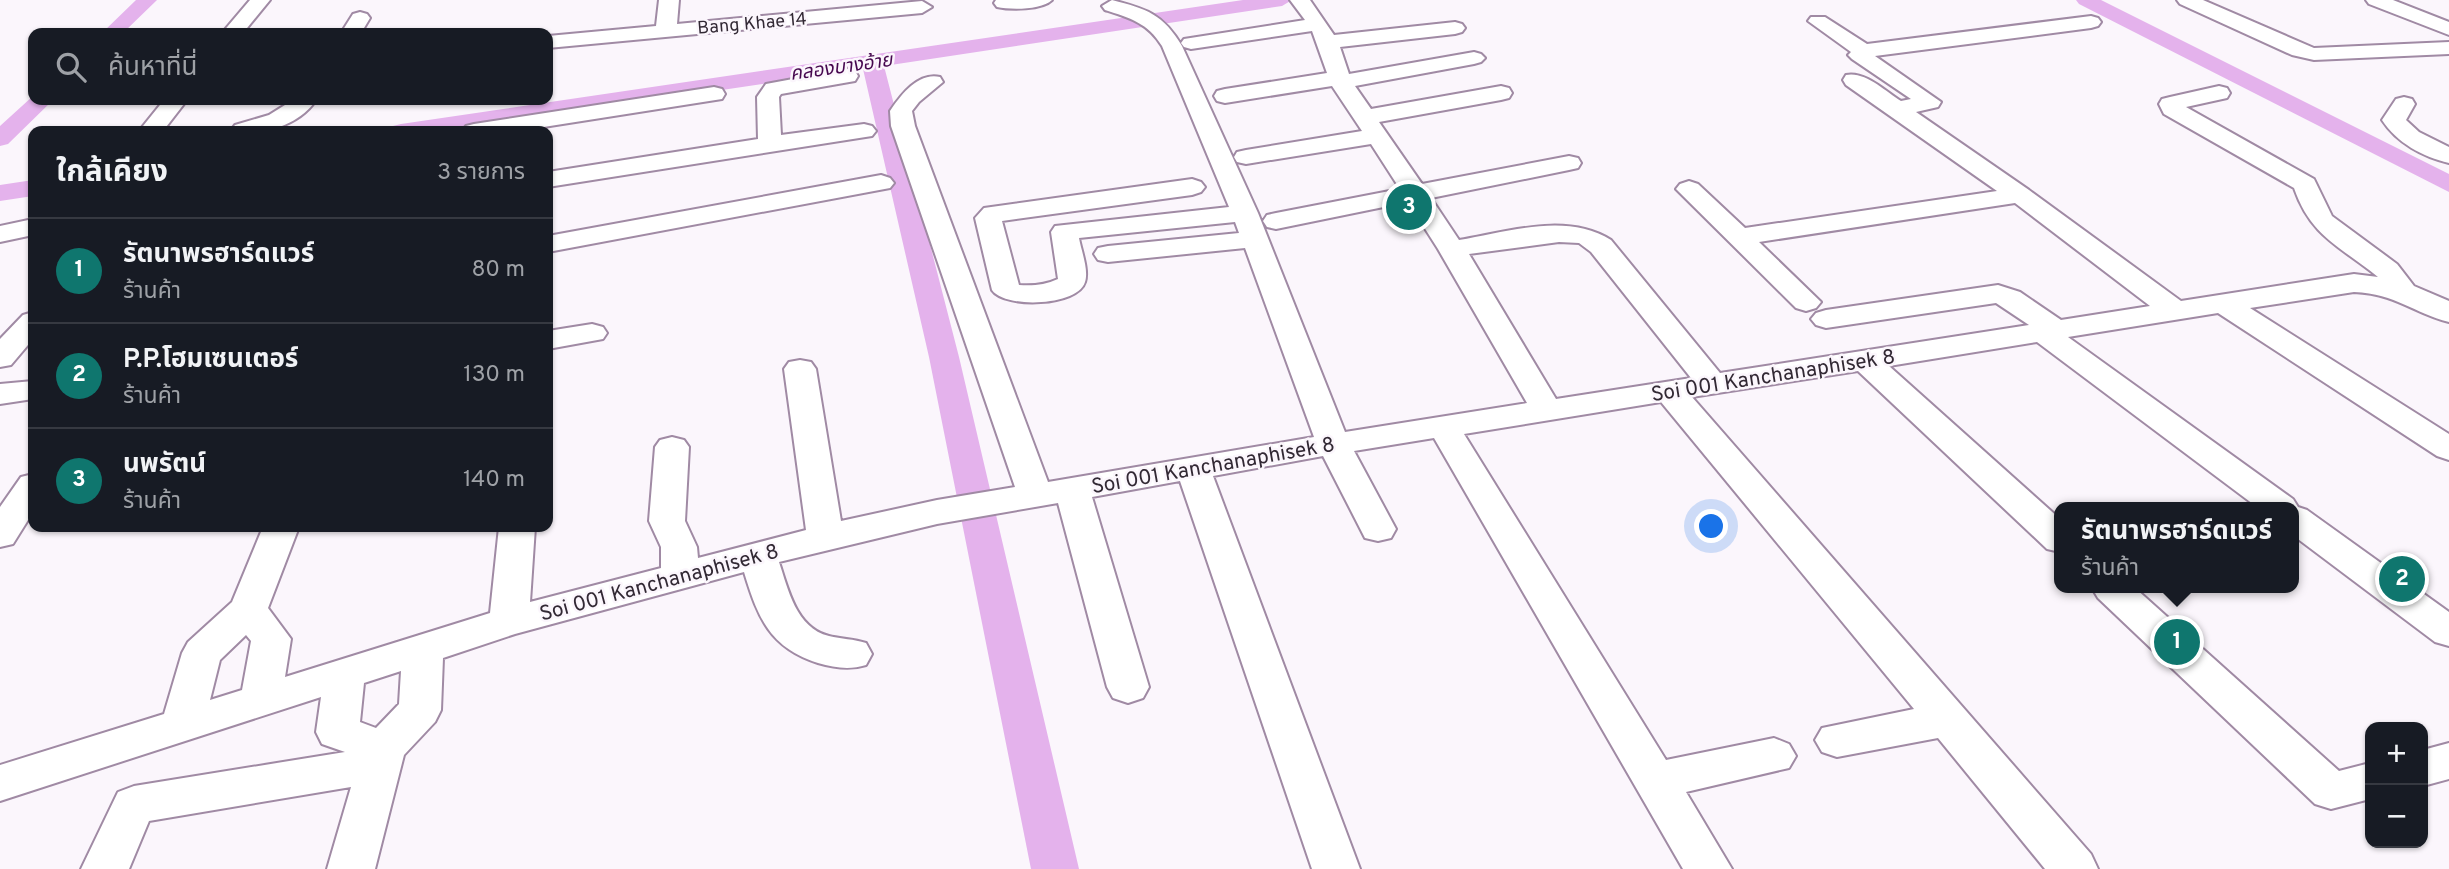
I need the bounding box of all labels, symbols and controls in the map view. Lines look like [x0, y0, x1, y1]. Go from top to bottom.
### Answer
street label: Bang Khae 14 [696, 8, 808, 41]
search box [28, 28, 553, 105]
icon: search [52, 48, 90, 86]
water label: คลองบางอ้าย [789, 49, 896, 87]
text: ค้นหาที่นี่ [108, 52, 198, 85]
text: ใกล้เคียง [56, 155, 168, 192]
text: 3 รายการ [437, 159, 525, 188]
pin: 3 [1386, 181, 1432, 233]
text: รัตนาพรฮาร์ดแวร์ [123, 239, 314, 272]
text: 1 [74, 256, 84, 285]
text: 80 m [472, 256, 525, 285]
text: ร้านค้า [123, 278, 181, 307]
text: P.P.โฮมเซนเตอร์ [123, 344, 298, 377]
street label: Soi 001 Kanchanaphisek 8 [1649, 344, 1897, 409]
text: 2 [72, 361, 86, 390]
text: 130 m [463, 361, 525, 390]
text: ร้านค้า [123, 383, 181, 412]
street label: Soi 001 Kanchanaphisek 8 [1089, 432, 1337, 501]
text: นพรัตน์ [123, 449, 206, 482]
text: 3 [72, 466, 86, 495]
text: 140 m [463, 466, 525, 495]
text: ร้านค้า [123, 488, 181, 517]
popup [2054, 502, 2299, 593]
your location [1694, 509, 1728, 543]
text: รัตนาพรฮาร์ดแวร์ [2081, 516, 2272, 549]
street label: Soi 001 Kanchanaphisek 8 [537, 538, 782, 628]
pin: 2 [2379, 553, 2425, 605]
text: ร้านค้า [2081, 555, 2139, 584]
pin: 1 [2154, 616, 2200, 668]
map controls [2365, 722, 2428, 848]
button: + [2365, 722, 2428, 785]
button: − [2365, 785, 2428, 848]

